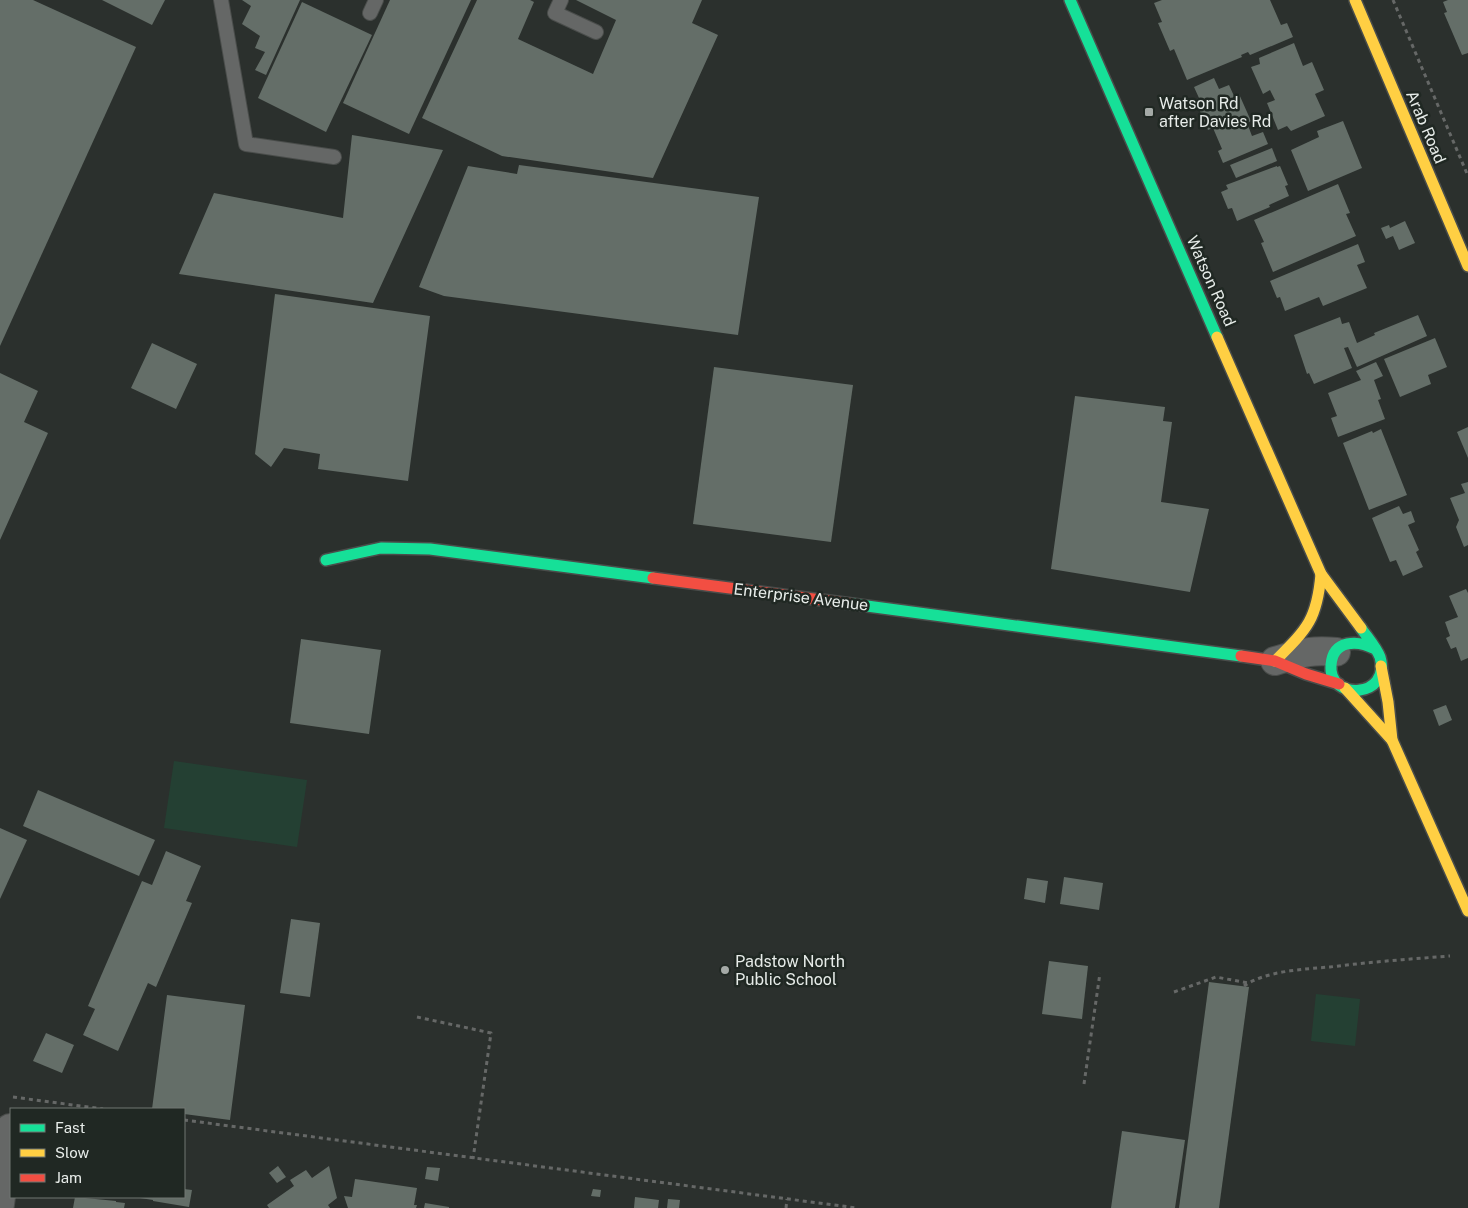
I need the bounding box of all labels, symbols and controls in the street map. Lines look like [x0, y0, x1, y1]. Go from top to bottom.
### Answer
street label: Arab Road [1402, 88, 1450, 166]
place label: Watson Rd after Davies Rd [1159, 94, 1271, 131]
marker: Watson Rd after Davies Rd [1143, 106, 1155, 118]
street label: Watson Road [1183, 233, 1239, 329]
street label: Enterprise Avenue [733, 579, 869, 615]
place label: Padstow North Public School [735, 952, 845, 989]
marker: Padstow North Public School [719, 964, 731, 976]
legend [10, 1108, 185, 1198]
text: Fast [55, 1119, 85, 1136]
text: Slow [55, 1144, 90, 1161]
text: Jam [55, 1169, 82, 1186]

